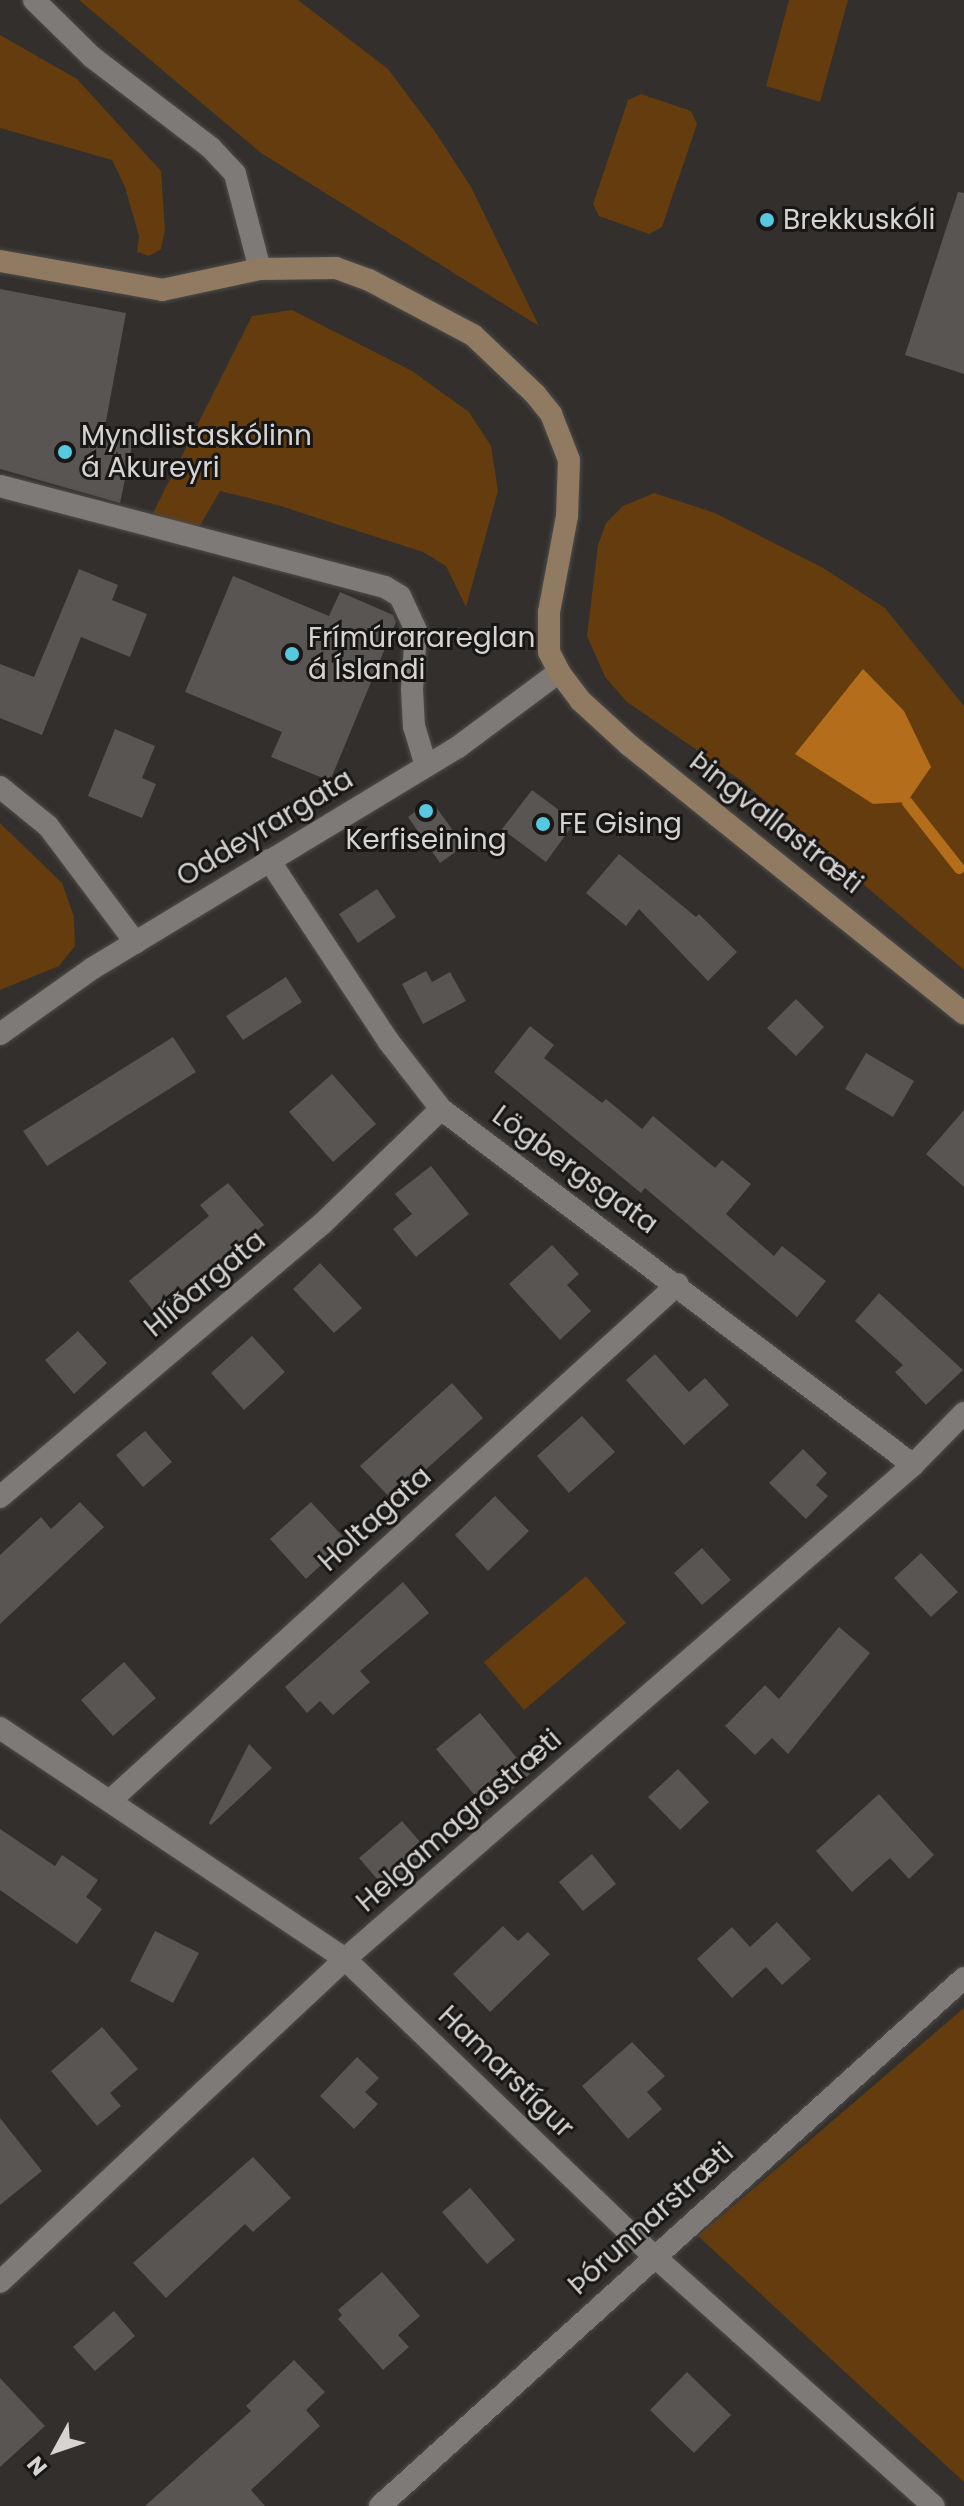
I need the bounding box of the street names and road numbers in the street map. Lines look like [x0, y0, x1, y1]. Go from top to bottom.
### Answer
street label: Þingvallastræti [683, 745, 869, 901]
street label: Oddeyrargata [171, 762, 359, 894]
street label: Lögbergsgata [486, 1099, 664, 1241]
street label: Hlíðargata [138, 1224, 272, 1344]
street label: Holtagata [312, 1460, 438, 1578]
street label: Helgamagrastræti [350, 1723, 568, 1919]
street label: Hamarstígur [431, 1999, 581, 2145]
street label: Þórunnarstræti [561, 2136, 741, 2302]

